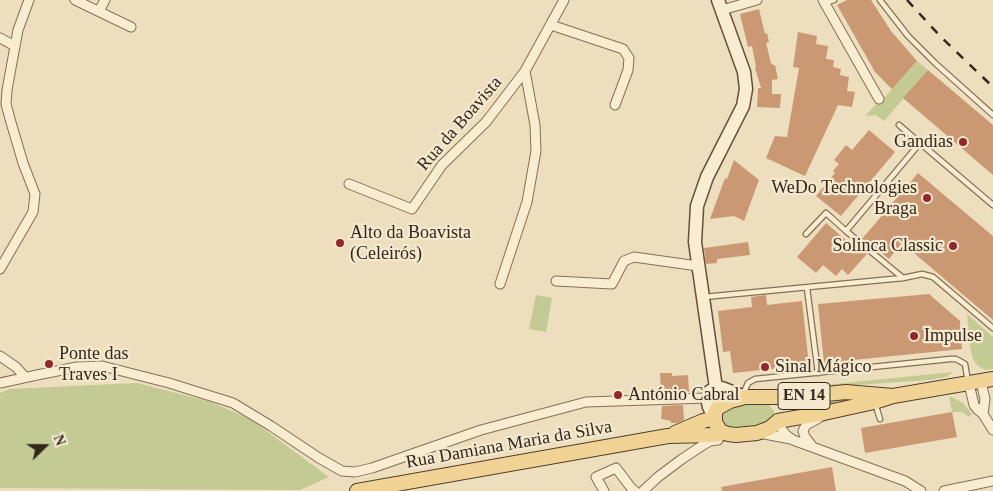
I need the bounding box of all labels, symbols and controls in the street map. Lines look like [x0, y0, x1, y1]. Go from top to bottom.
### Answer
street label: Rua da Boavista [413, 72, 507, 176]
place label: Gandias [894, 131, 953, 153]
marker: Gandias [957, 136, 969, 148]
place label: WeDo Technologies Braga [771, 177, 917, 220]
marker: WeDo Technologies Braga [921, 192, 933, 204]
place label: Alto da Boavista (Celeirós) [350, 222, 471, 264]
place label: Solinca Classic [833, 235, 943, 257]
marker: Alto da Boavista (Celeirós) [334, 237, 346, 249]
marker: Solinca Classic [947, 240, 959, 252]
place label: Impulse [924, 325, 982, 347]
marker: Impulse [908, 330, 920, 342]
place label: Ponte das Traves I [59, 343, 128, 386]
place label: Sinal Mágico [775, 356, 871, 378]
marker: Ponte das Traves I [43, 358, 55, 370]
marker: Sinal Mágico [759, 361, 771, 373]
road number: EN 14 [778, 382, 830, 410]
place label: António Cabral [628, 384, 739, 406]
marker: António Cabral [612, 389, 624, 401]
street label: Rua Damiana Maria da Silva [404, 416, 614, 474]
north arrow [20, 421, 70, 471]
text: N [51, 433, 68, 448]

